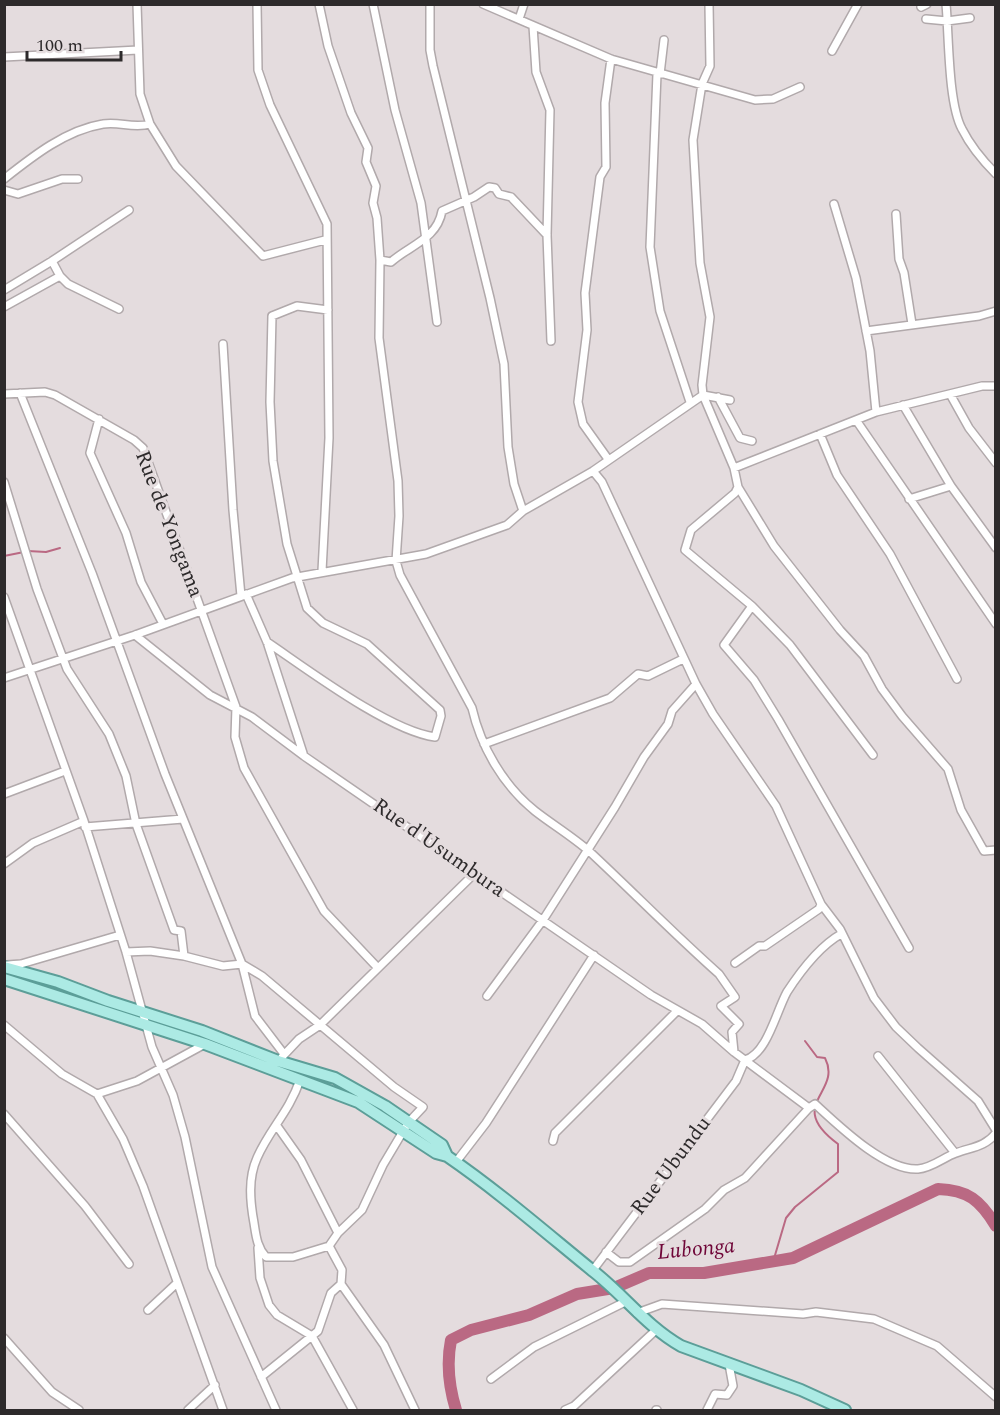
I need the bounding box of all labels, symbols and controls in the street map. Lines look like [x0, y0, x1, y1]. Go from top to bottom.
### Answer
scale bar [27, 24, 122, 62]
text: 100 m [36, 32, 83, 59]
street label: Rue de Yongama [126, 446, 212, 603]
street label: Rue d'Usumbura [366, 790, 513, 906]
street label: Rue Ubundu [623, 1110, 719, 1222]
water label: Lubonga [656, 1229, 736, 1269]

